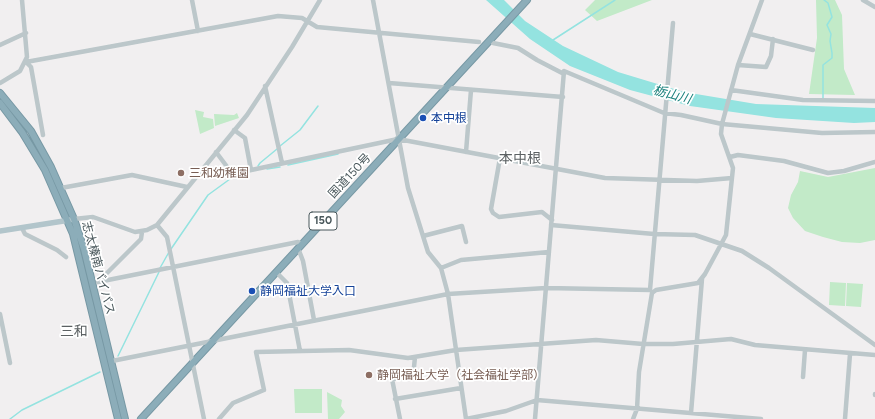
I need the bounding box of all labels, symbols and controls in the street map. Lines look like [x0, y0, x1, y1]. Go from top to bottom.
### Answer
water label: 栃山川 [651, 82, 693, 108]
place label: 本中根 [431, 111, 467, 125]
marker: 本中根 [418, 113, 428, 123]
street label: 国道150号 [326, 151, 374, 201]
district label: 本中根 [499, 151, 541, 167]
place label: 三和幼稚園 [189, 166, 249, 180]
marker: 三和幼稚園 [176, 168, 186, 178]
road number: 150 [309, 212, 337, 230]
street label: 志太榛南バイパス [79, 220, 117, 316]
place label: 静岡福祉大学入口 [260, 284, 356, 298]
marker: 静岡福祉大学入口 [247, 286, 257, 296]
district label: 三和 [60, 324, 88, 340]
place label: 静岡福祉大学（社会福祉学部） [377, 368, 545, 382]
marker: 静岡福祉大学（社会福祉学部） [364, 370, 374, 380]

